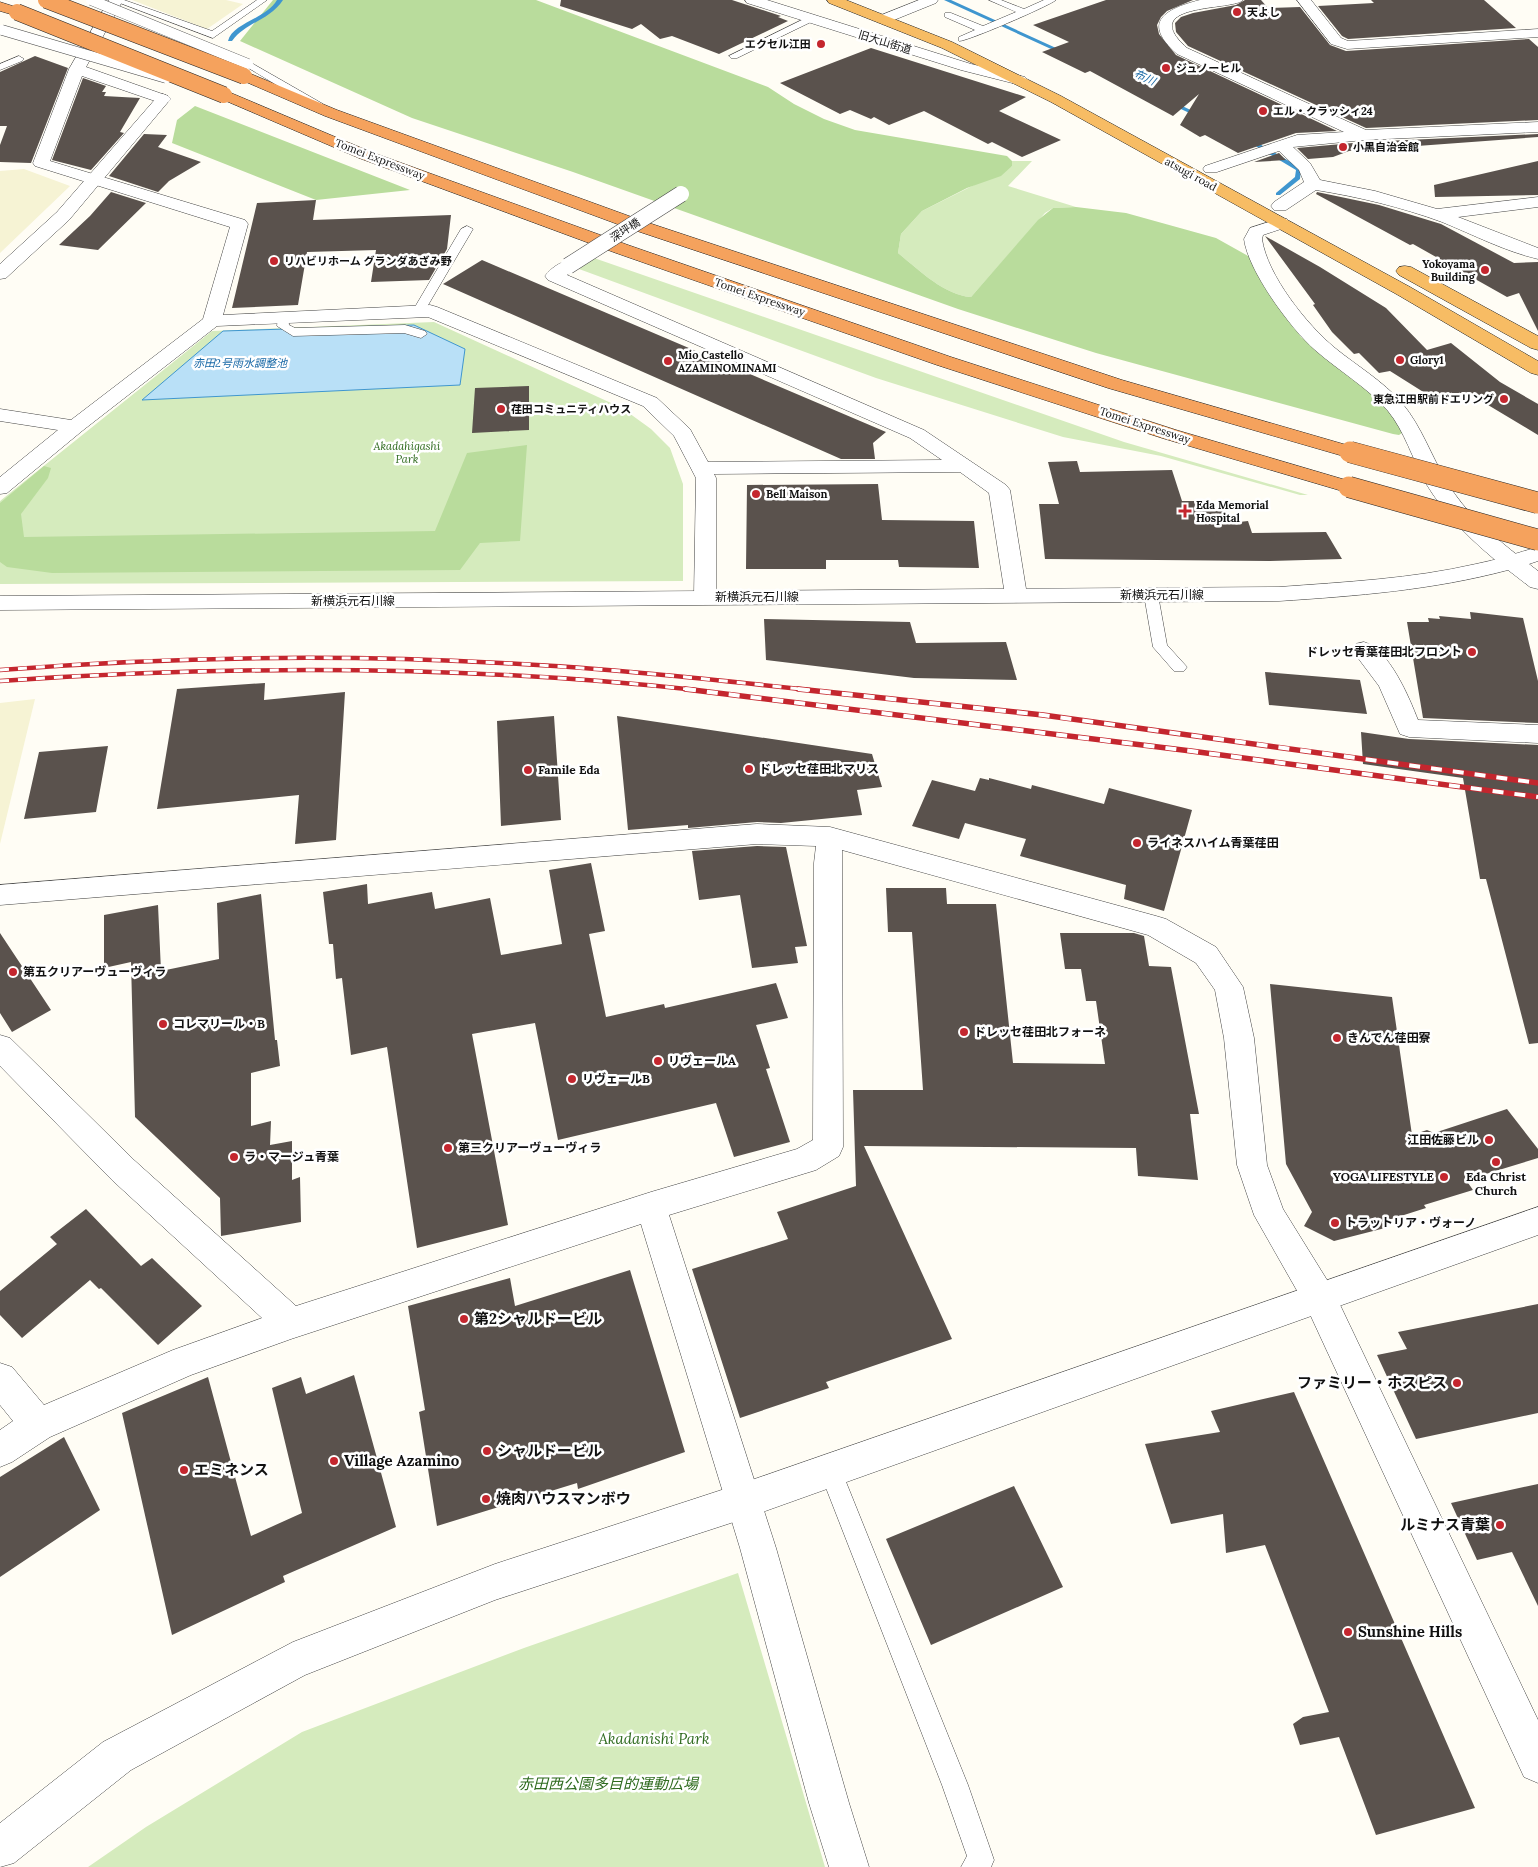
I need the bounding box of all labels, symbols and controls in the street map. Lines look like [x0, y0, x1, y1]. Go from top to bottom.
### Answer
place label: 天よし [1247, 5, 1280, 19]
marker: 天よし [1231, 6, 1243, 18]
street label: 旧大山街道 [857, 27, 913, 57]
place label: エクセル江田 [745, 37, 811, 51]
marker: エクセル江田 [815, 38, 827, 50]
place label: ジュノーヒル [1176, 61, 1241, 75]
marker: ジュノーヒル [1160, 62, 1172, 74]
water label: 布川 [1132, 66, 1159, 88]
place label: エル・クラッシィ24 [1273, 104, 1373, 118]
marker: エル・クラッシィ24 [1257, 105, 1269, 117]
street label: Tomei Expressway [333, 135, 427, 183]
place label: 小黒自治会館 [1353, 140, 1419, 154]
marker: 小黒自治会館 [1337, 141, 1349, 153]
street label: atsugi road [1163, 154, 1220, 194]
street label: 深坪橋 [607, 215, 643, 245]
place label: リハビリホーム グランダあざみ野 [284, 254, 453, 268]
marker: リハビリホーム グランダあざみ野 [268, 255, 280, 267]
place label: Yokoyama Building [1422, 257, 1476, 284]
marker: Yokoyama Building [1479, 264, 1491, 276]
street label: Tomei Expressway [713, 275, 807, 319]
place label: Mio Castello AZAMINOMINAMI [678, 348, 777, 375]
place label: Glory1 [1410, 353, 1444, 367]
marker: Glory1 [1394, 354, 1406, 366]
marker: Mio Castello AZAMINOMINAMI [662, 355, 674, 367]
water label: 赤田2号雨水調整池 [193, 356, 288, 370]
place label: 東急江田駅前ドエリング [1373, 392, 1494, 406]
marker: 東急江田駅前ドエリング [1498, 393, 1510, 405]
place label: 荏田コミュニティハウス [511, 402, 631, 416]
marker: 荏田コミュニティハウス [495, 403, 507, 415]
street label: Tomei Expressway [1098, 404, 1192, 446]
park label: Akadahigashi Park [373, 439, 441, 466]
place label: Bell Maison [766, 487, 828, 501]
marker: Bell Maison [750, 488, 762, 500]
place label: Eda Memorial Hospital [1196, 498, 1269, 525]
marker: Eda Memorial Hospital [1178, 504, 1192, 518]
street label: 新横浜元石川線 [1120, 587, 1204, 602]
street label: 新横浜元石川線 [715, 589, 799, 604]
street label: 新横浜元石川線 [311, 593, 395, 608]
place label: ドレッセ青葉荏田北フロント [1306, 644, 1462, 659]
marker: ドレッセ青葉荏田北フロント [1466, 646, 1478, 658]
place label: ドレッセ荏田北マリス [759, 761, 879, 776]
place label: Famile Eda [538, 762, 601, 777]
marker: ドレッセ荏田北マリス [743, 763, 755, 775]
marker: Famile Eda [522, 764, 534, 776]
place label: ライネスハイム青葉荏田 [1147, 835, 1279, 850]
marker: ライネスハイム青葉荏田 [1131, 837, 1143, 849]
place label: 第五クリアーヴューヴィラ [23, 964, 166, 979]
marker: 第五クリアーヴューヴィラ [7, 966, 19, 978]
place label: コレマリール・B [173, 1016, 265, 1031]
marker: コレマリール・B [157, 1018, 169, 1030]
place label: ドレッセ荏田北フォーネ [974, 1024, 1106, 1039]
marker: ドレッセ荏田北フォーネ [958, 1026, 970, 1038]
place label: きんでん荏田寮 [1347, 1030, 1430, 1045]
marker: きんでん荏田寮 [1331, 1032, 1343, 1044]
place label: リヴェールA [668, 1053, 736, 1068]
marker: リヴェールA [652, 1055, 664, 1067]
place label: リヴェールB [582, 1071, 650, 1086]
marker: リヴェールB [566, 1073, 578, 1085]
place label: 江田佐藤ビル [1407, 1132, 1479, 1147]
marker: 江田佐藤ビル [1483, 1134, 1495, 1146]
place label: 第三クリアーヴューヴィラ [458, 1140, 601, 1155]
marker: 第三クリアーヴューヴィラ [442, 1142, 454, 1154]
place label: ラ・マージュ青葉 [244, 1149, 339, 1164]
marker: ラ・マージュ青葉 [228, 1151, 240, 1163]
marker: Eda Christ Church [1490, 1156, 1502, 1168]
place label: YOGA LIFESTYLE [1333, 1169, 1434, 1184]
place label: Eda Christ Church [1466, 1169, 1527, 1198]
marker: YOGA LIFESTYLE [1438, 1171, 1450, 1183]
place label: トラットリア・ヴォーノ [1345, 1215, 1476, 1230]
marker: トラットリア・ヴォーノ [1329, 1217, 1341, 1229]
place label: 第2シャルドービル [474, 1309, 602, 1328]
marker: 第2シャルドービル [458, 1313, 470, 1325]
place label: ファミリー・ホスピス [1297, 1373, 1447, 1392]
marker: ファミリー・ホスピス [1451, 1377, 1463, 1389]
place label: シャルドービル [497, 1441, 602, 1460]
marker: シャルドービル [481, 1445, 493, 1457]
place label: Village Azamino [344, 1451, 460, 1470]
marker: Village Azamino [328, 1455, 340, 1467]
place label: エミネンス [194, 1460, 269, 1479]
marker: エミネンス [178, 1464, 190, 1476]
place label: 焼肉ハウスマンボウ [496, 1489, 631, 1508]
marker: 焼肉ハウスマンボウ [480, 1493, 492, 1505]
place label: ルミナス青葉 [1400, 1515, 1490, 1534]
marker: ルミナス青葉 [1494, 1519, 1506, 1531]
place label: Sunshine Hills [1358, 1622, 1462, 1641]
marker: Sunshine Hills [1342, 1626, 1354, 1638]
park label: Akadanishi Park [597, 1729, 710, 1748]
park label: 赤田西公園多目的運動広場 [518, 1774, 700, 1793]

